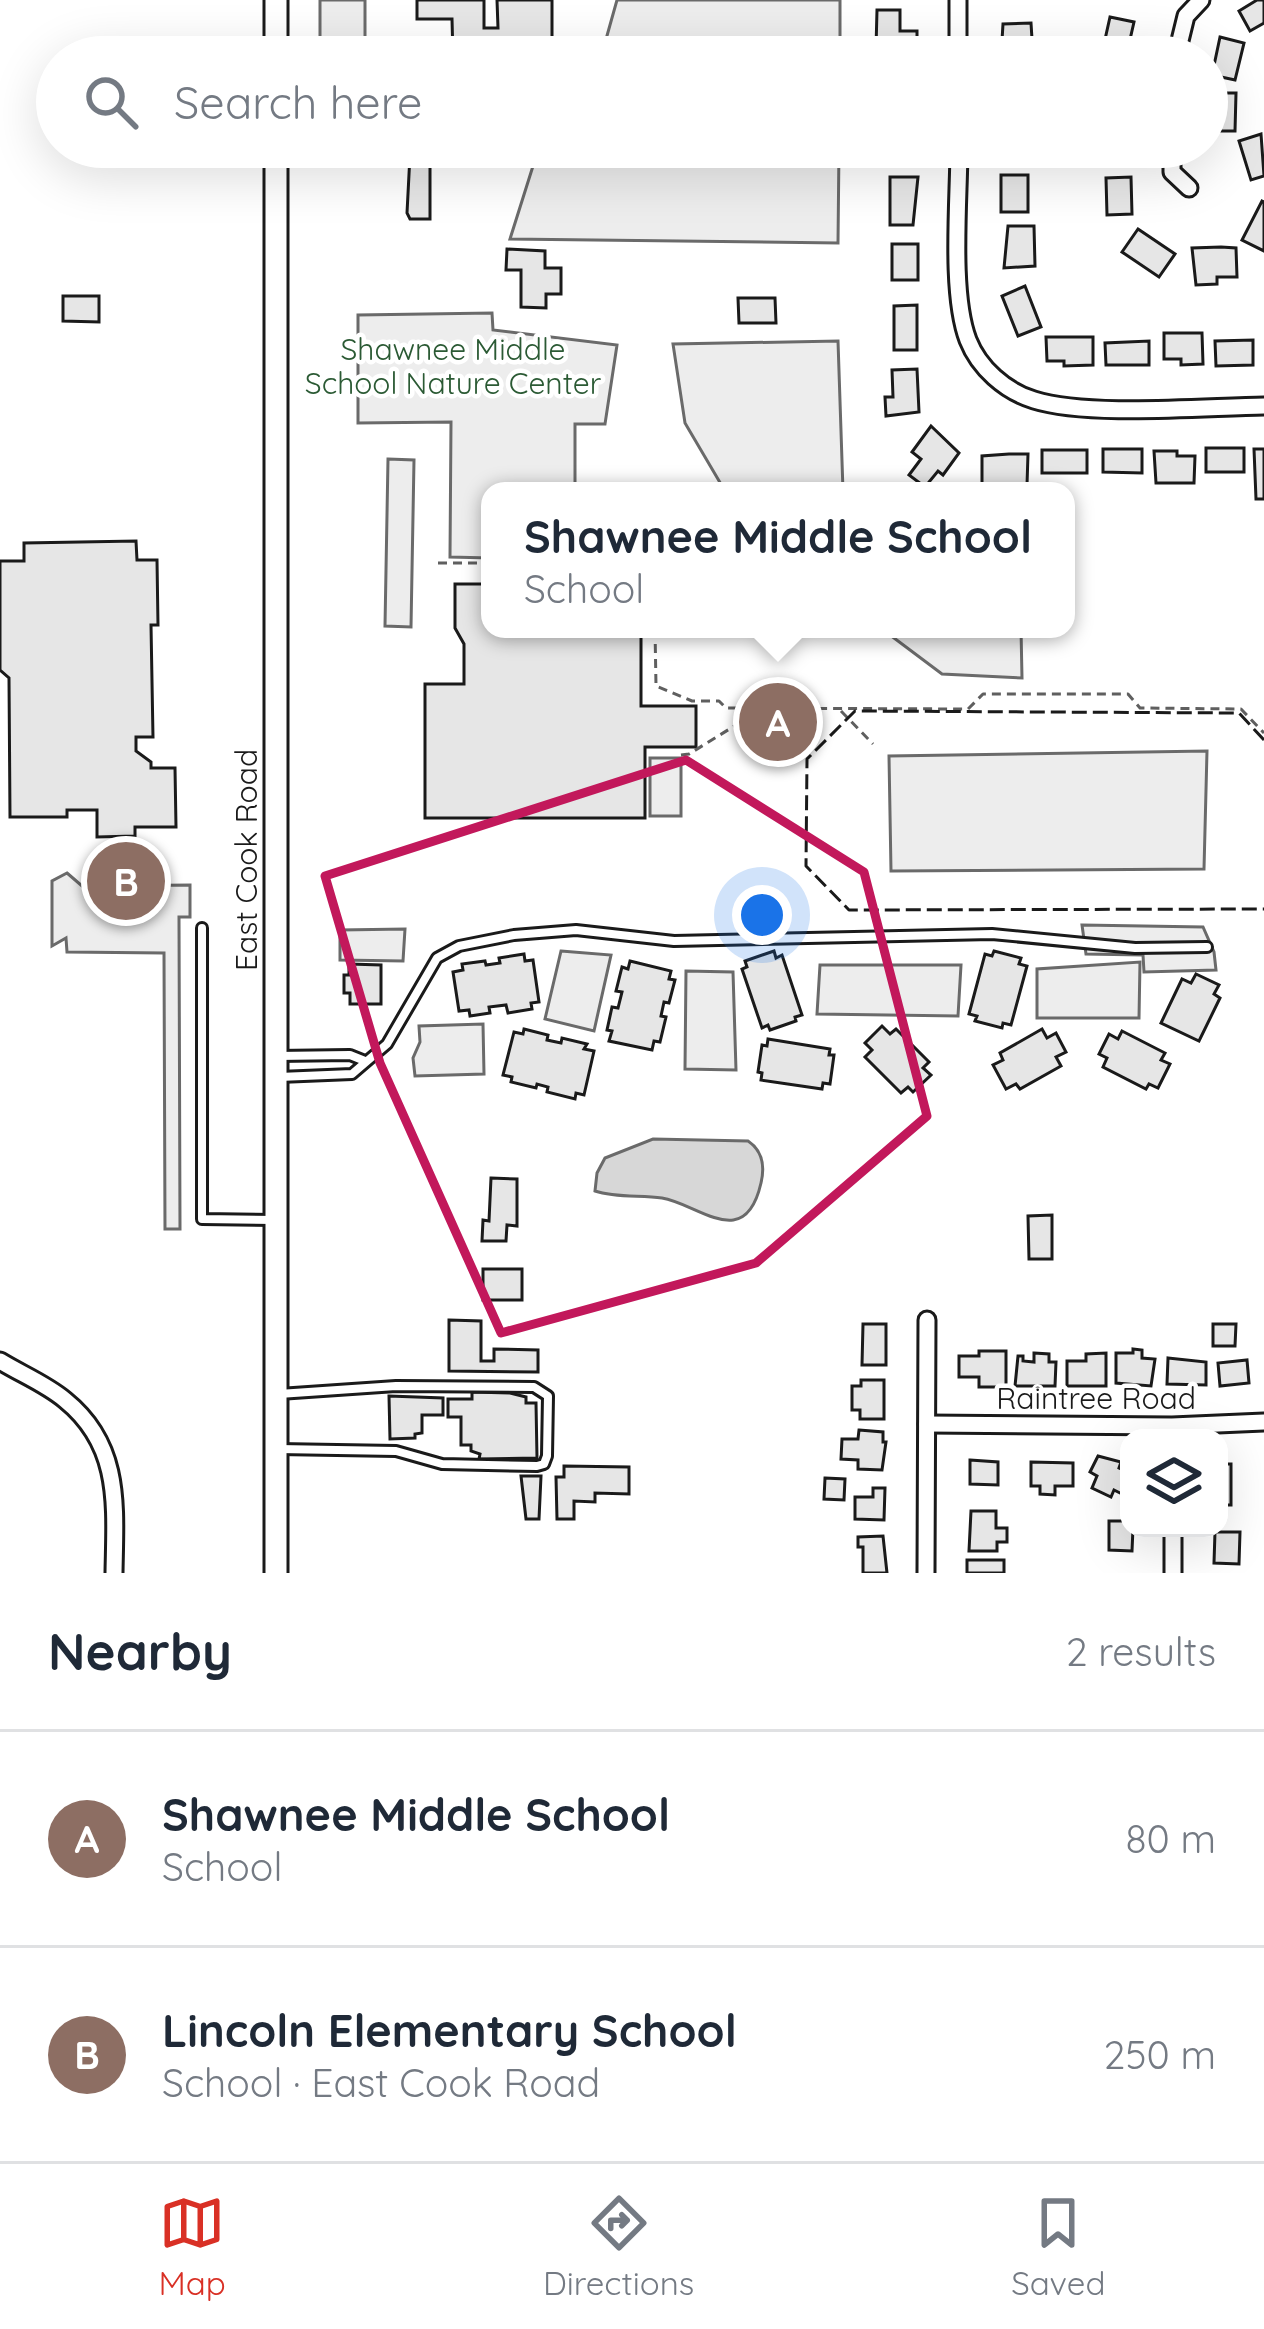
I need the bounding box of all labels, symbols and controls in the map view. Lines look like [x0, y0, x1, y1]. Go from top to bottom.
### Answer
search box [36, 36, 1228, 168]
icon: search [78, 69, 144, 135]
text: Search here [174, 74, 422, 130]
park label: Shawnee Middle School Nature Center [305, 330, 602, 402]
popup [481, 482, 1075, 638]
text: Shawnee Middle School [524, 508, 1032, 564]
text: School [524, 564, 644, 613]
pin: A [739, 677, 817, 767]
street label: East Cook Road [227, 749, 265, 971]
pin: B [87, 836, 165, 926]
your location [732, 885, 792, 945]
street label: Raintree Road [996, 1379, 1196, 1417]
map controls [1120, 1429, 1228, 1537]
button: layers [1120, 1429, 1228, 1537]
text: Nearby [48, 1619, 232, 1683]
text: 2 results [1066, 1627, 1216, 1676]
text: Shawnee Middle School [162, 1786, 670, 1842]
text: A [75, 1814, 99, 1863]
text: 80 m [1126, 1814, 1216, 1863]
text: School [162, 1842, 282, 1891]
text: Lincoln Elementary School [162, 2002, 737, 2058]
text: B [74, 2030, 100, 2079]
text: 250 m [1104, 2030, 1216, 2079]
text: School · East Cook Road [162, 2058, 600, 2107]
tab: Map [159, 2190, 226, 2303]
tab: Directions [543, 2190, 694, 2303]
tab: Saved [1011, 2190, 1105, 2303]

